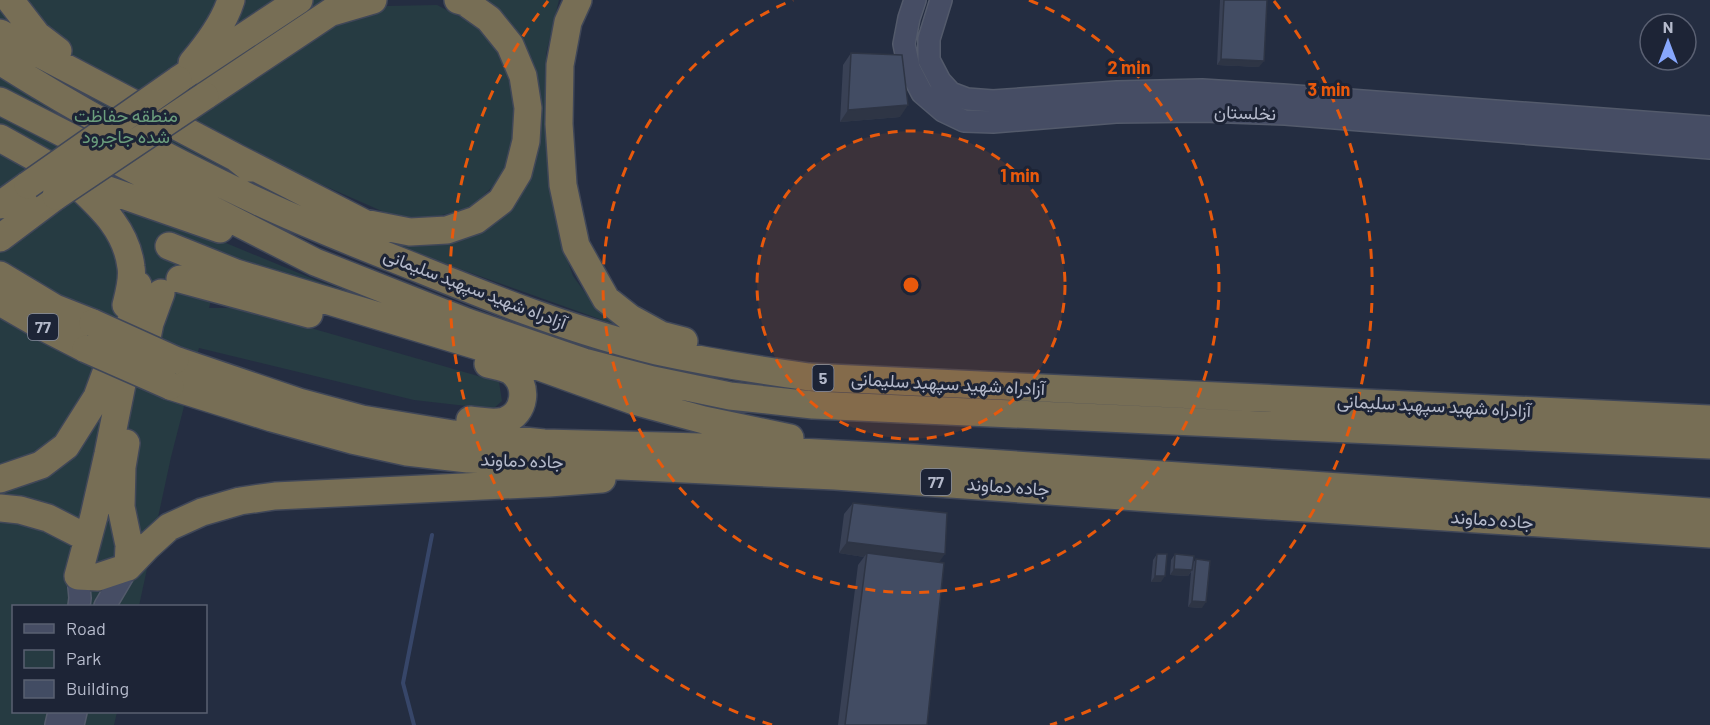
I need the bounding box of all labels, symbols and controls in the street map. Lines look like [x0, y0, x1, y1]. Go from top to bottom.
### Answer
north arrow [1638, 12, 1698, 72]
text: N [1663, 17, 1673, 36]
text: 2 min [1107, 56, 1151, 78]
text: 3 min [1308, 78, 1350, 100]
street label: نخلستان [1214, 100, 1276, 124]
park label: منطقه حفاظت شده جاجرود [74, 104, 178, 148]
text: 1 min [1000, 164, 1040, 186]
street label: آزادراه شهید سپهبد سلیمانی [380, 243, 572, 336]
centre of rings [901, 275, 921, 295]
road number: 77 [28, 314, 58, 340]
road number: 5 [812, 365, 834, 391]
street label: آزادراه شهید سپهبد سلیمانی [850, 367, 1047, 401]
street label: آزادراه شهید سپهبد سلیمانی [1336, 389, 1533, 423]
street label: جاده دماوند [480, 448, 564, 473]
road number: 77 [921, 469, 951, 495]
street label: جاده دماوند [966, 472, 1050, 501]
street label: جاده دماوند [1450, 505, 1534, 534]
legend [12, 605, 207, 713]
text: Road [66, 617, 106, 639]
text: Park [66, 647, 101, 669]
text: Building [66, 677, 129, 699]

